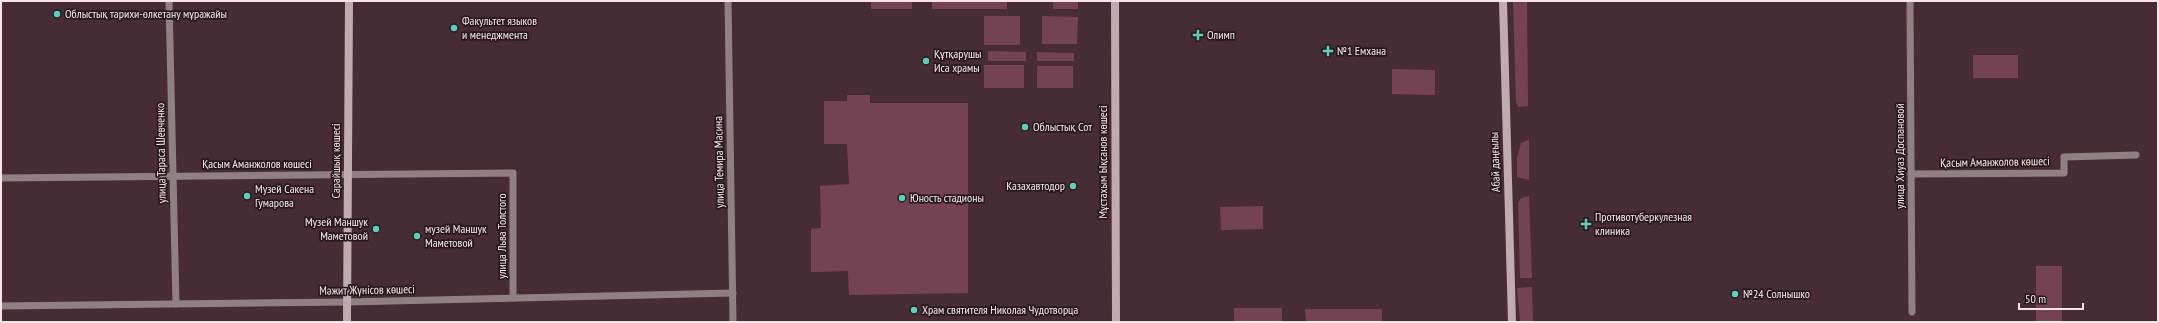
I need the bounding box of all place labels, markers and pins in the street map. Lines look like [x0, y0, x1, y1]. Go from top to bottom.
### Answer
place label: Облыстық тарихи-өлкетану мұражайы [65, 6, 227, 21]
marker: Облыстық тарихи-өлкетану мұражайы [52, 9, 62, 19]
place label: Факультет языков и менеджмента [462, 13, 537, 42]
marker: Факультет языков и менеджмента [449, 23, 459, 33]
place label: Олимп [1207, 27, 1235, 42]
marker: Олимп [1192, 29, 1204, 41]
place label: №1 Емхана [1337, 43, 1386, 58]
marker: №1 Емхана [1322, 45, 1334, 57]
place label: Құтқарушы Иса храмы [934, 46, 982, 75]
marker: Құтқарушы Иса храмы [921, 56, 931, 66]
place label: Облыстық Сот [1033, 119, 1092, 134]
marker: Облыстық Сот [1020, 122, 1030, 132]
place label: Казахавтодор [1006, 178, 1065, 193]
place label: Музей Сакена Гумарова [255, 181, 314, 210]
marker: Казахавтодор [1068, 181, 1078, 191]
place label: Юность стадионы [910, 190, 984, 205]
marker: Музей Сакена Гумарова [242, 191, 252, 201]
marker: Юность стадионы [897, 193, 907, 203]
place label: Противотуберкулезная клиника [1595, 209, 1692, 238]
place label: Музей Маншук Маметовой [305, 214, 368, 243]
marker: Противотуберкулезная клиника [1580, 218, 1592, 230]
place label: музей Маншук Маметовой [425, 221, 487, 250]
marker: Музей Маншук Маметовой [371, 224, 381, 234]
marker: музей Маншук Маметовой [412, 231, 422, 241]
place label: №24 Солнышко [1743, 286, 1810, 301]
marker: №24 Солнышко [1730, 289, 1740, 299]
place label: Храм святителя Николая Чудотворца [922, 302, 1078, 317]
marker: Храм святителя Николая Чудотворца [909, 305, 919, 315]

